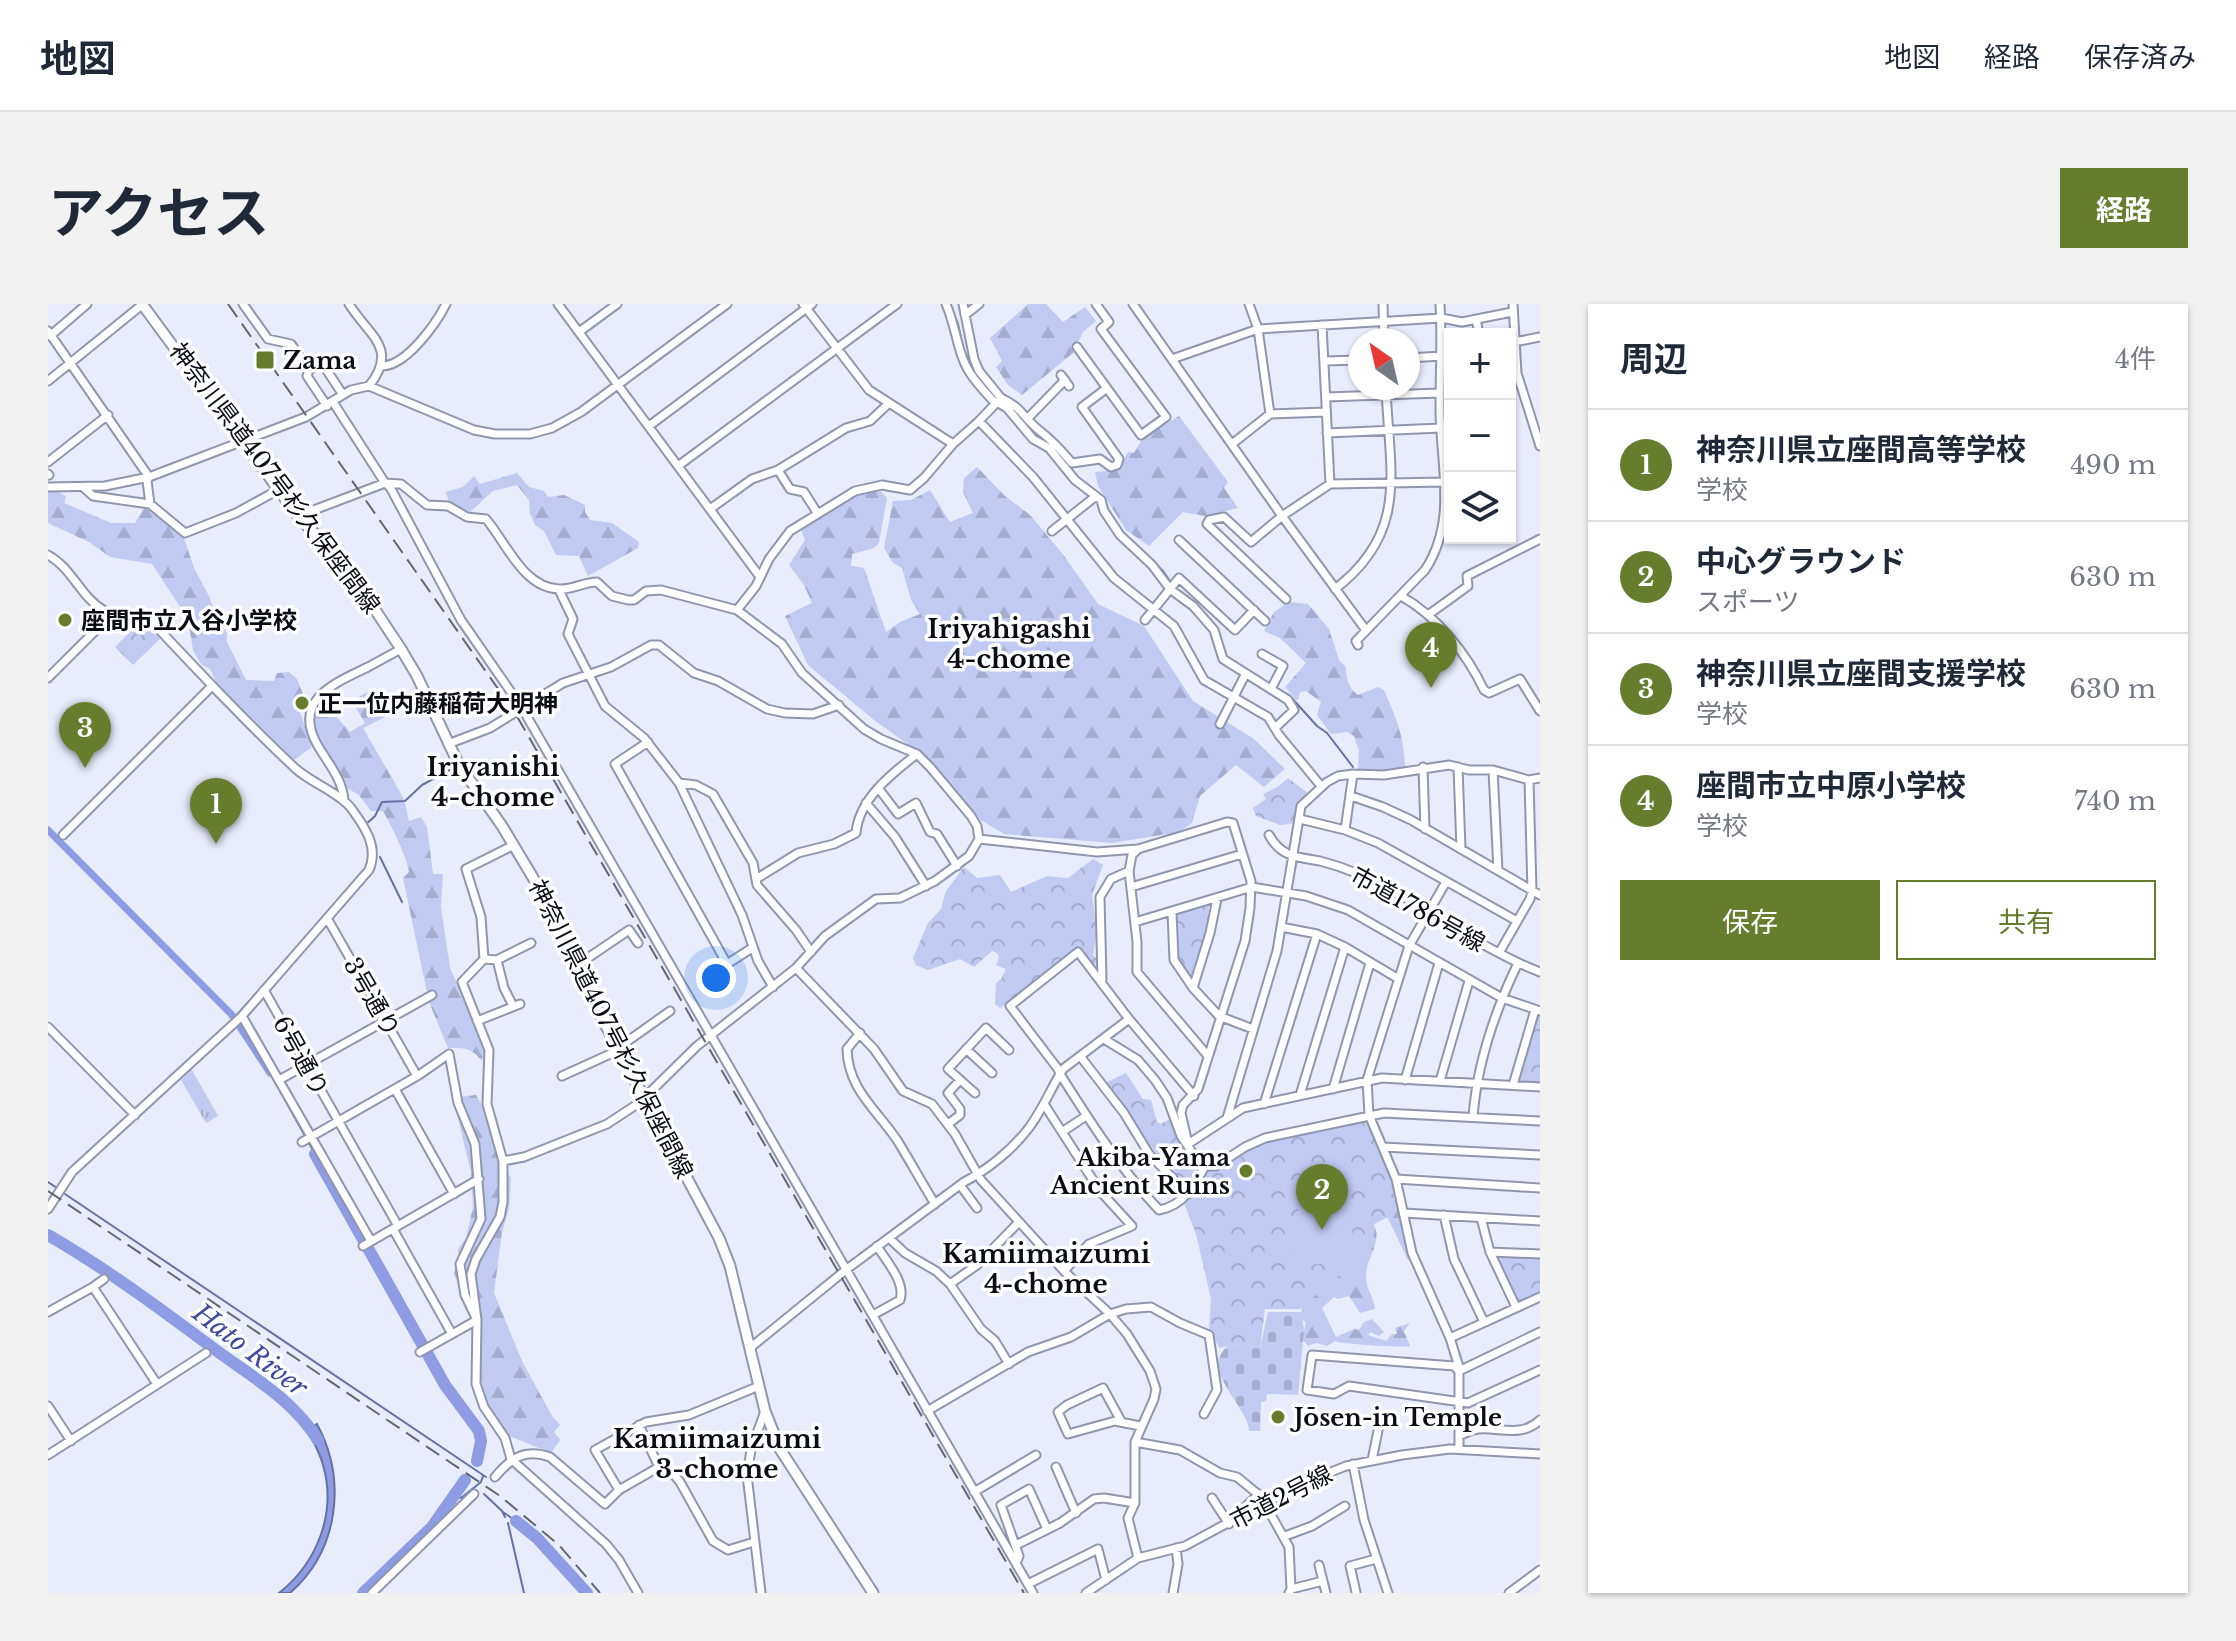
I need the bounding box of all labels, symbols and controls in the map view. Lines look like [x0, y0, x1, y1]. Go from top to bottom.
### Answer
text: 地図 [40, 35, 116, 82]
text: 地図 [1884, 40, 1940, 75]
text: 経路 [1984, 40, 2040, 75]
text: 保存済み [2084, 40, 2196, 75]
button: 経路 [2060, 168, 2188, 248]
text: アクセス [48, 179, 269, 248]
north arrow [1348, 328, 1420, 400]
map controls [1444, 328, 1516, 544]
button: + [1444, 328, 1516, 400]
street label: 神奈川県道407号杉久保座間線 [164, 337, 386, 619]
text: 周辺 [1620, 338, 1688, 380]
text: 4件 [2115, 343, 2156, 375]
place label: Zama [283, 346, 356, 375]
marker: Zama [254, 349, 276, 371]
button: − [1444, 400, 1516, 472]
text: 神奈川県立座間高等学校 [1696, 431, 2026, 468]
text: 1 [1640, 449, 1652, 481]
text: 490 m [2070, 449, 2156, 481]
button: layers [1444, 472, 1516, 544]
text: 学校 [1696, 474, 1748, 506]
text: 中心グラウンド [1696, 543, 1906, 580]
text: 2 [1638, 561, 1654, 593]
text: 630 m [2069, 561, 2156, 593]
text: スポーツ [1696, 586, 1799, 618]
place label: 座間市立入谷小学校 [81, 606, 297, 635]
marker: 座間市立入谷小学校 [56, 611, 74, 629]
district label: Iriyahigashi 4-chome [927, 613, 1091, 675]
pin: 4 [1405, 622, 1457, 688]
text: 神奈川県立座間支援学校 [1696, 655, 2026, 692]
text: 3 [1638, 673, 1654, 705]
text: 630 m [2069, 673, 2156, 705]
place label: 正一位内藤稲荷大明神 [318, 689, 558, 718]
marker: 正一位内藤稲荷大明神 [293, 694, 311, 712]
text: 学校 [1696, 698, 1748, 730]
pin: 3 [59, 702, 111, 768]
district label: Iriyanishi 4-chome [427, 751, 559, 813]
text: 座間市立中原小学校 [1696, 767, 1966, 804]
pin: 1 [190, 778, 242, 844]
text: 4 [1637, 785, 1655, 817]
text: 740 m [2074, 785, 2156, 817]
text: 学校 [1696, 810, 1748, 842]
street label: 市道1786号線 [1346, 860, 1490, 958]
street label: 神奈川県道407号杉久保座間線 [523, 875, 699, 1183]
button: 保存 [1620, 880, 1880, 960]
button: 共有 [1896, 880, 2156, 960]
street label: 3号通り [338, 952, 406, 1042]
your location [696, 958, 736, 998]
street label: 6号通り [267, 1011, 335, 1101]
place label: Akiba-Yama Ancient Ruins [1049, 1143, 1230, 1200]
marker: Akiba-Yama Ancient Ruins [1237, 1162, 1255, 1180]
pin: 2 [1296, 1164, 1348, 1230]
district label: Kamiimaizumi 4-chome [942, 1238, 1150, 1300]
water label: Hato River [186, 1296, 314, 1404]
place label: Jōsen-in Temple [1289, 1403, 1502, 1432]
marker: Jōsen-in Temple [1269, 1408, 1287, 1426]
district label: Kamiimaizumi 3-chome [613, 1423, 821, 1485]
street label: 市道2号線 [1225, 1459, 1337, 1535]

